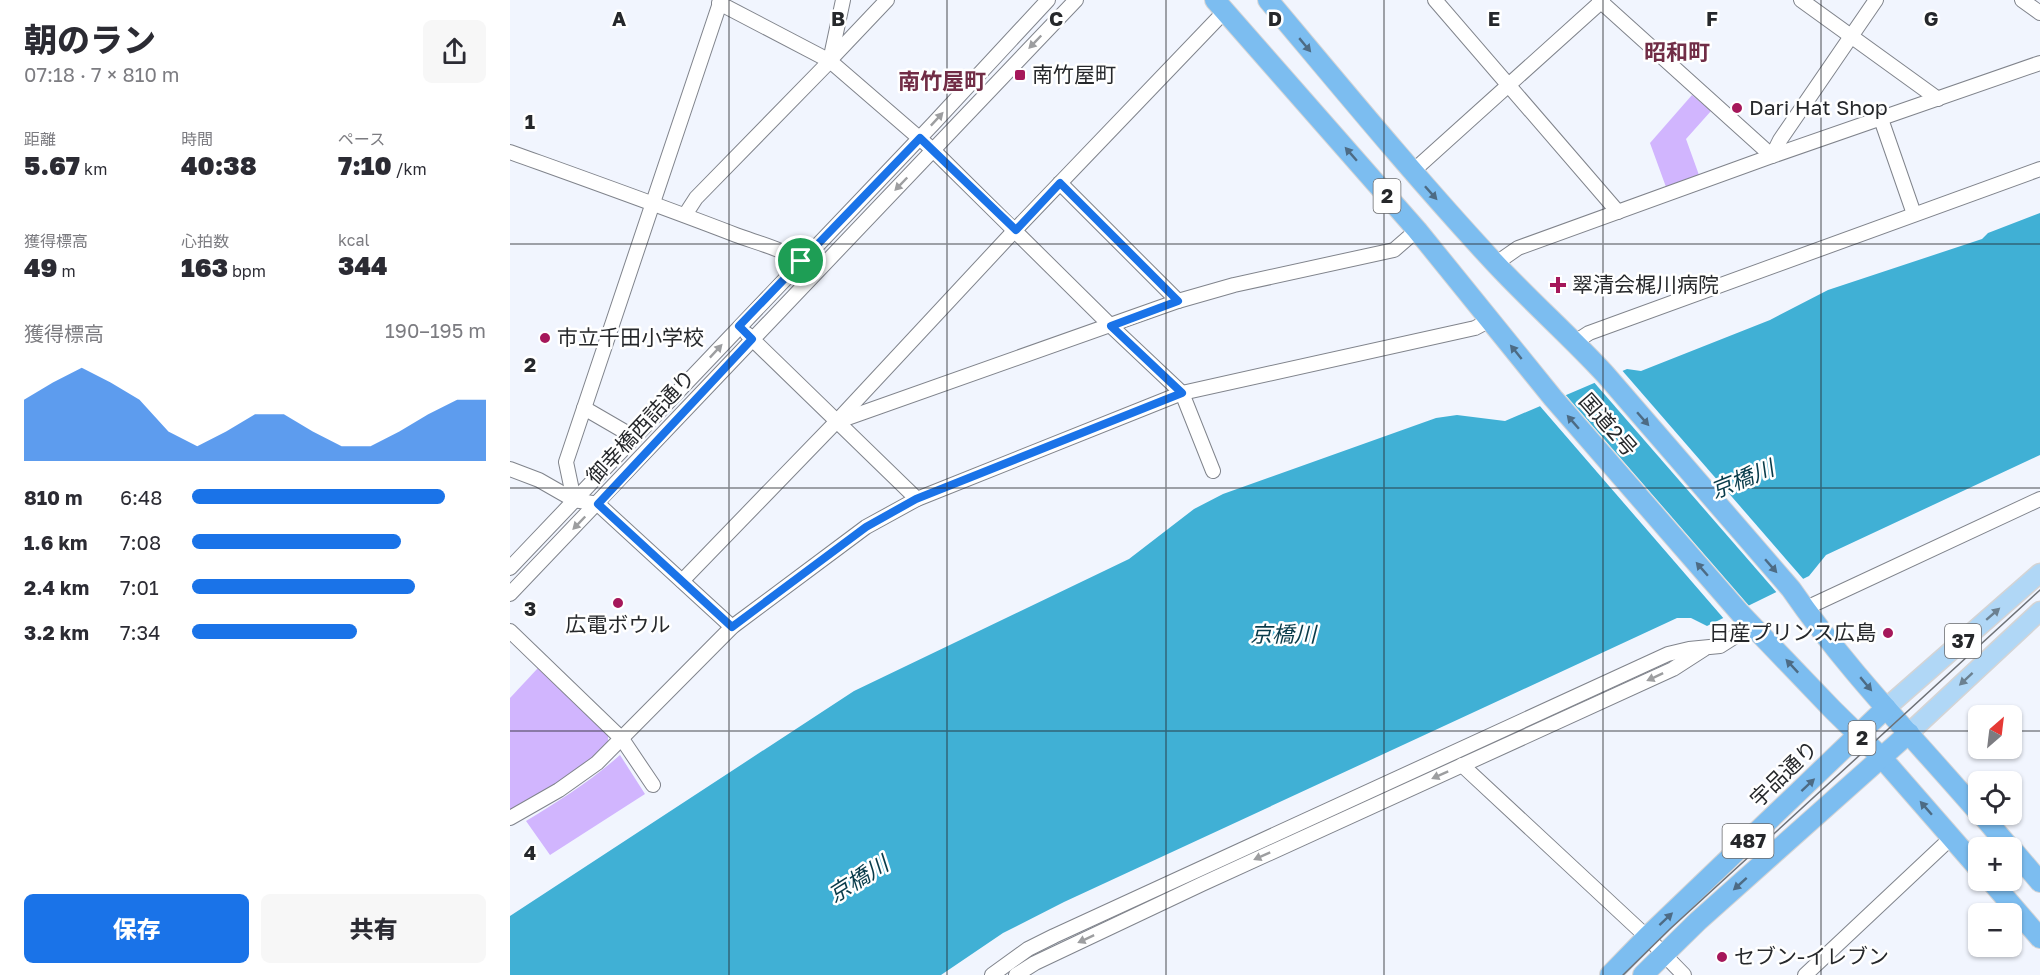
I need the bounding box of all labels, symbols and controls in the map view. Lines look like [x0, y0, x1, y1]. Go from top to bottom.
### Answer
text: A [612, 6, 626, 30]
text: B [831, 6, 845, 30]
text: C [1049, 6, 1063, 30]
text: D [1268, 6, 1282, 30]
text: E [1488, 6, 1500, 30]
text: F [1706, 6, 1718, 30]
text: G [1924, 6, 1938, 30]
text: 朝のラン [24, 20, 156, 59]
button: share [423, 20, 486, 83]
one-way arrow [1029, 35, 1043, 49]
one-way arrow [1298, 37, 1311, 52]
district label: 昭和町 [1644, 38, 1710, 65]
place label: 南竹屋町 [1032, 61, 1116, 87]
text: 07:18 · 7 × 810 m [24, 62, 180, 86]
district label: 南竹屋町 [898, 67, 986, 94]
marker: 南竹屋町 [1013, 68, 1027, 82]
place label: Dari Hat Shop [1749, 94, 1888, 120]
marker: Dari Hat Shop [1730, 101, 1744, 115]
text: 1 [525, 109, 535, 133]
one-way arrow [930, 113, 944, 127]
text: 距離 [24, 129, 56, 149]
text: 時間 [181, 129, 213, 149]
text: ペース [338, 129, 385, 149]
one-way arrow [1344, 147, 1358, 162]
text: 5.67 [24, 150, 80, 181]
text: 40:38 [181, 150, 257, 181]
text: 7:10 [338, 150, 392, 181]
text: km [80, 159, 107, 179]
text: /km [392, 159, 427, 179]
one-way arrow [894, 176, 908, 191]
road number: 2 [1374, 179, 1400, 213]
one-way arrow [1424, 186, 1438, 201]
text: kcal [338, 230, 370, 250]
text: 獲得標高 [24, 231, 88, 251]
text: 心拍数 [181, 231, 229, 251]
pin [775, 235, 826, 286]
icon: arrive [784, 244, 817, 277]
text: 344 [338, 250, 387, 281]
text: 49 [24, 252, 57, 283]
text: 163 [181, 252, 228, 283]
text: m [57, 261, 76, 281]
text: bpm [228, 261, 266, 281]
place label: 翠清会梶川病院 [1572, 271, 1719, 297]
marker: 翠清会梶川病院 [1549, 276, 1567, 294]
text: 190–195 m [385, 318, 486, 342]
text: 獲得標高 [24, 321, 104, 345]
place label: 市立千田小学校 [557, 324, 704, 350]
marker: 市立千田小学校 [538, 331, 552, 345]
one-way arrow [708, 345, 722, 359]
one-way arrow [1511, 345, 1523, 360]
text: 2 [524, 352, 536, 376]
street label: 御幸橋西詰通り [581, 364, 700, 489]
street label: 国道2号 [1574, 387, 1643, 461]
one-way arrow [1636, 411, 1649, 426]
one-way arrow [1567, 415, 1580, 430]
water label: 京橋川 [1706, 453, 1779, 503]
text: 810 m [24, 485, 83, 509]
text: 6:48 [120, 485, 163, 509]
one-way arrow [572, 516, 586, 531]
text: 1.6 km [24, 530, 88, 554]
text: 7:08 [120, 530, 161, 554]
one-way arrow [1764, 558, 1777, 573]
one-way arrow [1696, 562, 1709, 577]
text: 2.4 km [24, 575, 89, 599]
text: 7:01 [120, 575, 159, 599]
text: 3 [524, 596, 536, 620]
marker: 広電ボウル [611, 596, 625, 610]
one-way arrow [1986, 607, 2001, 621]
place label: 広電ボウル [566, 611, 671, 637]
place label: 日産プリンス広島 [1708, 619, 1876, 645]
text: 3.2 km [24, 620, 89, 644]
text: 7:34 [120, 620, 161, 644]
water label: 京橋川 [1250, 620, 1318, 647]
road number: 37 [1945, 624, 1981, 658]
marker: 日産プリンス広島 [1881, 626, 1895, 640]
one-way arrow [1785, 659, 1799, 674]
one-way arrow [1646, 672, 1664, 682]
one-way arrow [1959, 672, 1974, 686]
one-way arrow [1859, 676, 1872, 691]
north arrow [1968, 705, 2022, 759]
map controls [1968, 705, 2022, 957]
road number: 2 [1848, 721, 1876, 755]
street label: 宇品通り [1744, 735, 1823, 812]
one-way arrow [1431, 771, 1448, 780]
button: locate [1968, 771, 2022, 825]
one-way arrow [1801, 778, 1815, 792]
one-way arrow [1920, 801, 1933, 816]
road number: 487 [1722, 824, 1774, 858]
button: + [1968, 837, 2022, 891]
text: 4 [524, 840, 536, 864]
water label: 京橋川 [823, 849, 895, 908]
one-way arrow [1253, 851, 1271, 861]
one-way arrow [1733, 877, 1748, 890]
button: 保存 [24, 894, 249, 963]
button: 共有 [261, 894, 486, 963]
button: − [1968, 903, 2022, 957]
one-way arrow [1659, 912, 1673, 926]
one-way arrow [1077, 934, 1094, 943]
place label: セブン-イレブン [1734, 943, 1889, 969]
marker: セブン-イレブン [1715, 950, 1729, 964]

